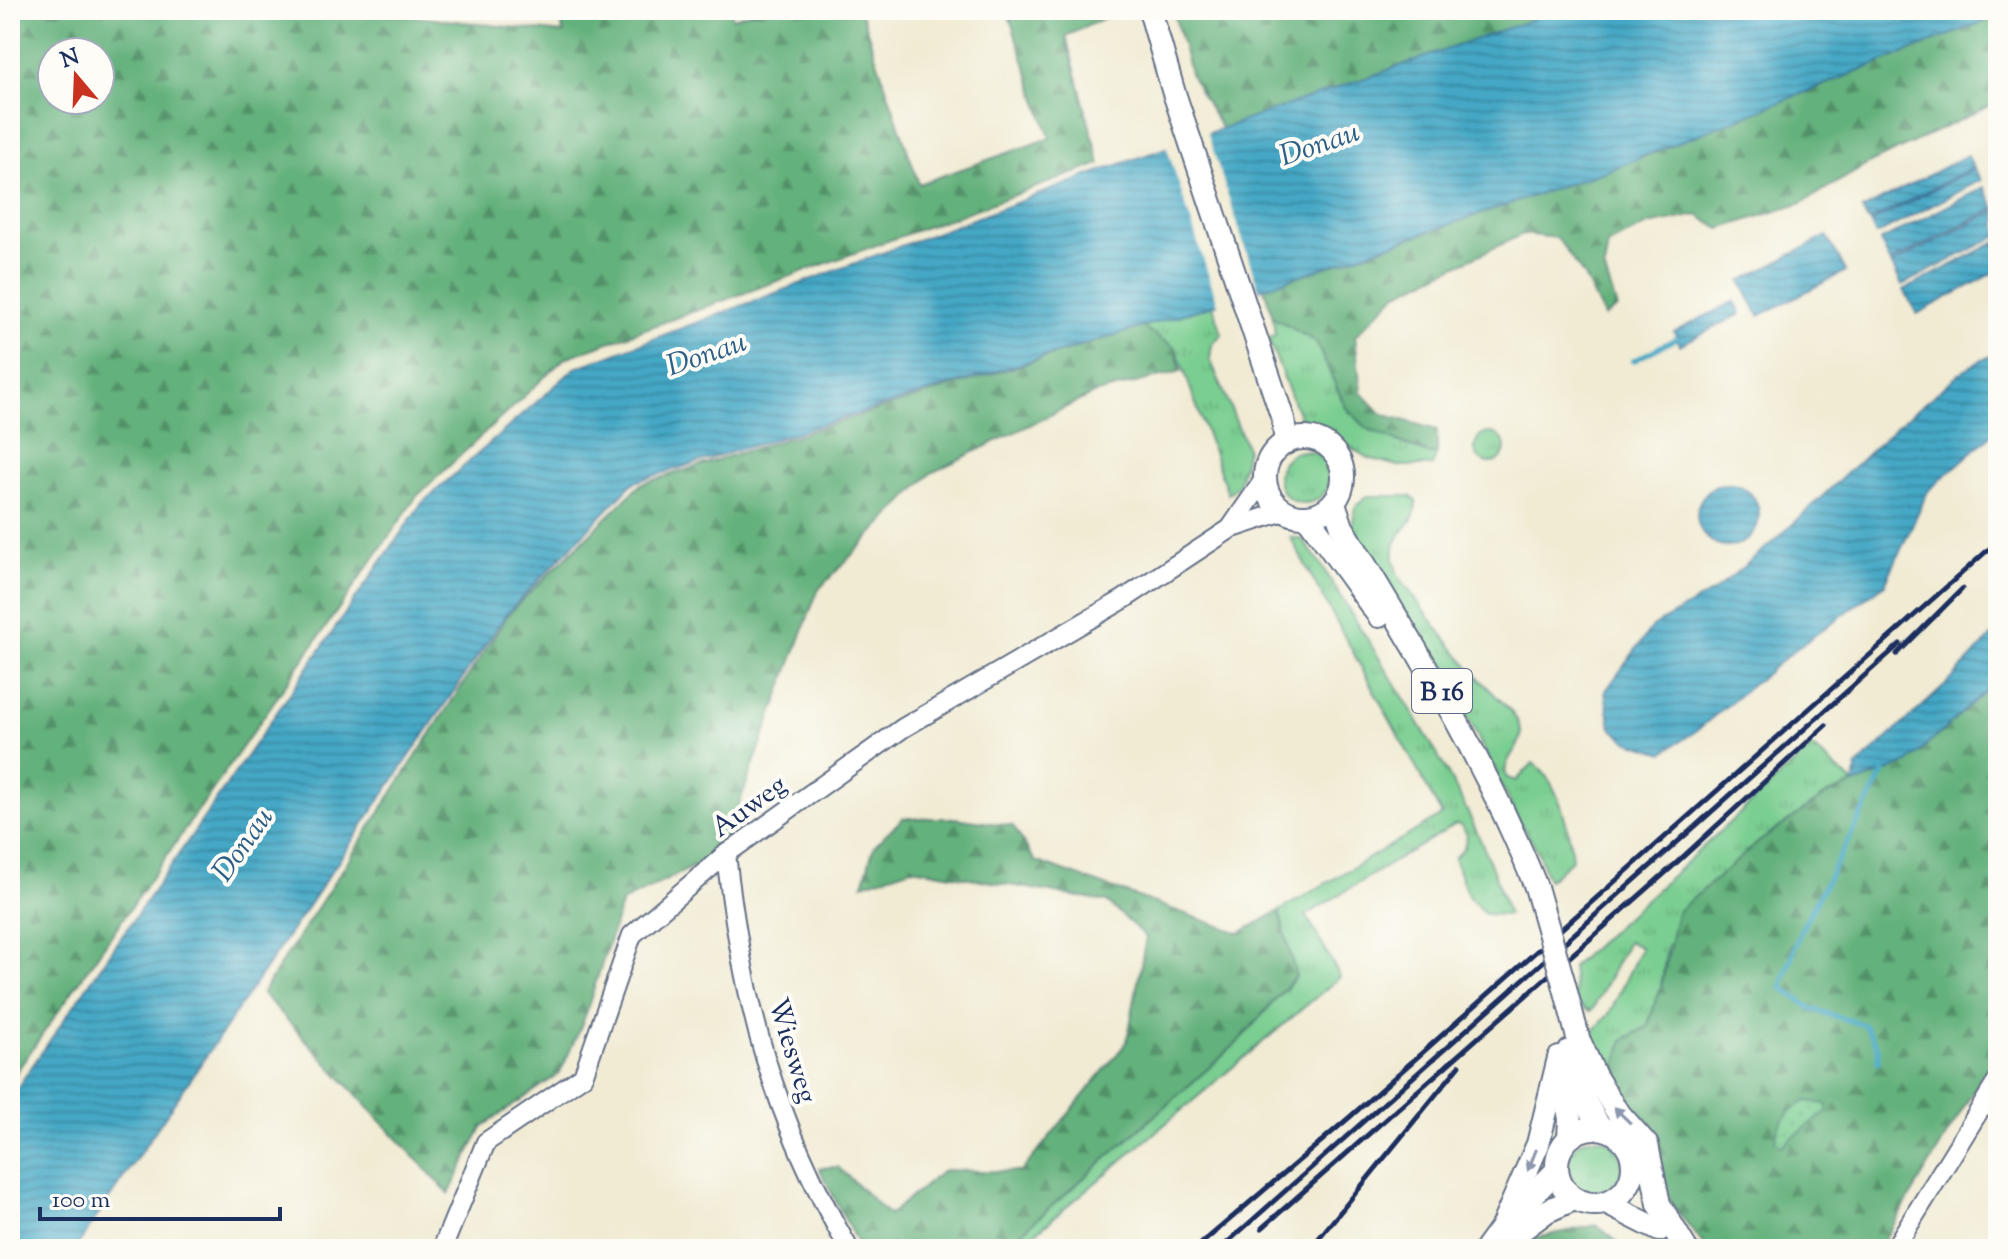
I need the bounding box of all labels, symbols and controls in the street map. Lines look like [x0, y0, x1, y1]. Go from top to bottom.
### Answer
north arrow [36, 36, 116, 116]
text: N [57, 42, 84, 78]
water label: Donau [1274, 112, 1366, 179]
water label: Donau [661, 322, 753, 389]
road number: B 16 [1412, 669, 1472, 713]
street label: Auweg [704, 766, 796, 849]
water label: Donau [203, 799, 285, 891]
street label: Wiesweg [756, 993, 826, 1108]
one-way arrow [1613, 1106, 1632, 1124]
one-way arrow [1525, 1148, 1538, 1172]
scale bar [40, 1171, 280, 1221]
text: 100 m [52, 1184, 110, 1218]

